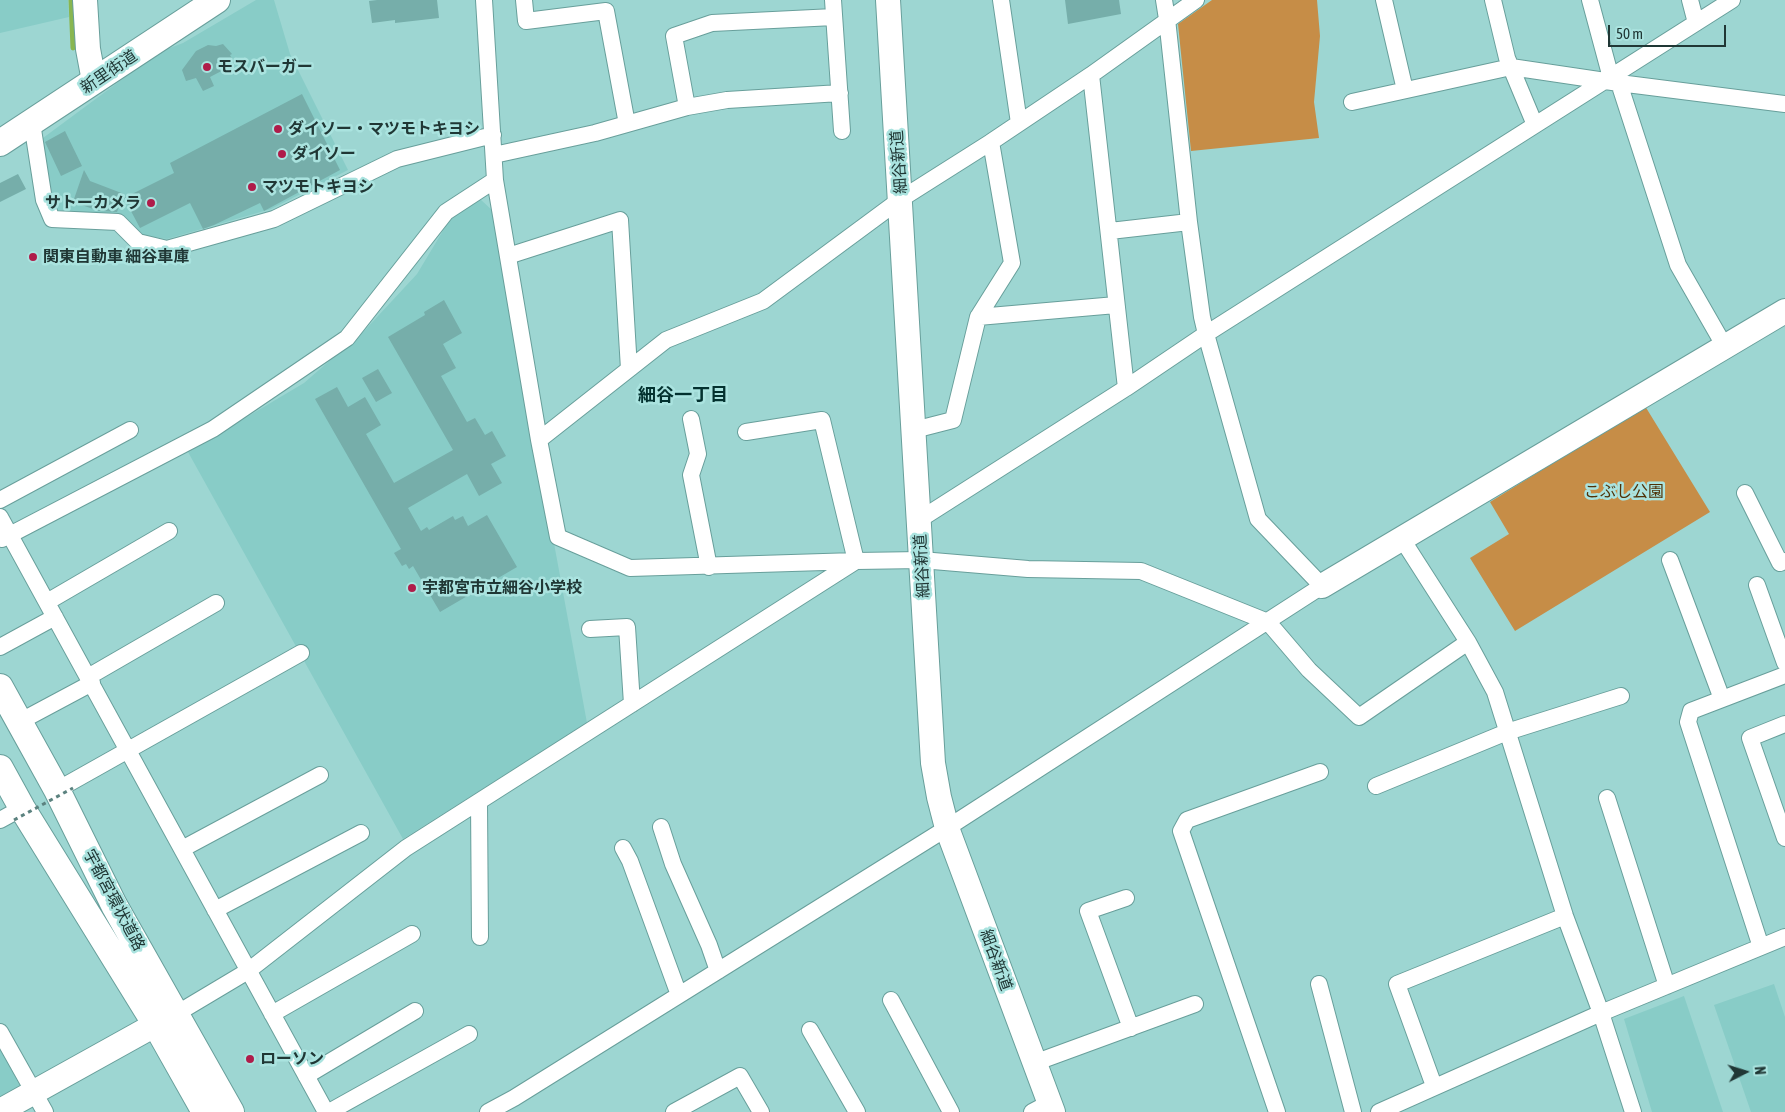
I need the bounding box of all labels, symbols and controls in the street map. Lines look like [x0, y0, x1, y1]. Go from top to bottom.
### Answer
scale bar [1610, 15, 1728, 47]
text: 50 m [1616, 25, 1643, 42]
street label: 新里街道 [77, 46, 141, 98]
place label: モスバーガー [217, 57, 313, 77]
marker: モスバーガー [201, 61, 213, 73]
place label: ダイソー・マツモトキヨシ [288, 119, 480, 139]
marker: ダイソー・マツモトキヨシ [272, 123, 284, 135]
street label: 細谷新道 [887, 129, 911, 195]
place label: ダイソー [292, 144, 356, 164]
marker: ダイソー [276, 148, 288, 160]
place label: マツモトキヨシ [262, 177, 374, 197]
marker: マツモトキヨシ [246, 181, 258, 193]
place label: サトーカメラ [45, 193, 141, 213]
marker: サトーカメラ [145, 197, 157, 209]
place label: 関東自動車 細谷車庫 [43, 247, 189, 267]
marker: 関東自動車 細谷車庫 [27, 251, 39, 263]
district label: 細谷一丁目 [638, 384, 728, 406]
park label: こぶし公園 [1584, 482, 1664, 502]
street label: 細谷新道 [911, 534, 933, 598]
place label: 宇都宮市立細谷小学校 [422, 578, 582, 598]
marker: 宇都宮市立細谷小学校 [406, 582, 418, 594]
street label: 宇都宮環状道路 [79, 846, 149, 954]
street label: 細谷新道 [976, 927, 1016, 993]
north arrow [1720, 1047, 1770, 1097]
place label: ローソン [260, 1049, 324, 1069]
marker: ローソン [244, 1053, 256, 1065]
text: N [1752, 1066, 1768, 1075]

